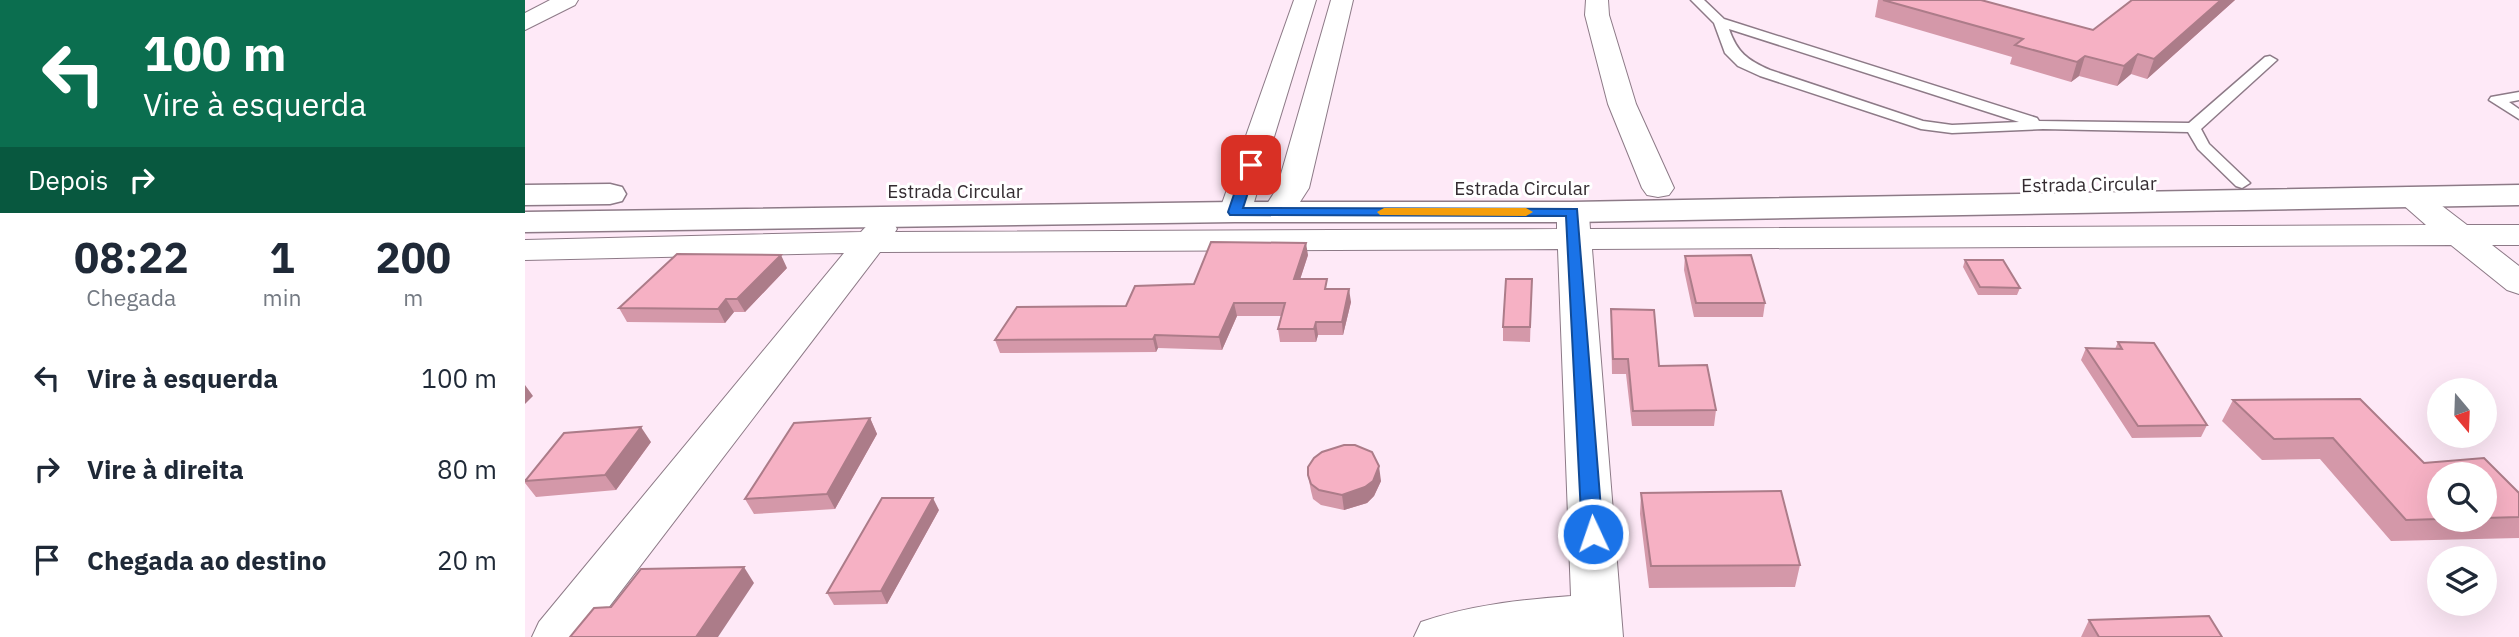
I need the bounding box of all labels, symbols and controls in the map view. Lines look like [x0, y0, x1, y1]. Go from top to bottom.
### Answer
text: 100 m [143, 21, 287, 84]
icon: left [28, 28, 119, 119]
text: Vire à esquerda [143, 83, 367, 125]
pin [1221, 135, 1281, 195]
icon: arrive [1232, 146, 1270, 184]
icon: right [123, 161, 161, 199]
text: Depois [28, 163, 109, 197]
street label: Estrada Circular [2021, 171, 2157, 197]
street label: Estrada Circular [1454, 176, 1590, 200]
street label: Estrada Circular [887, 179, 1023, 203]
text: 08:22 [74, 230, 189, 285]
text: 1 [269, 230, 295, 285]
text: 200 [375, 230, 451, 285]
text: Chegada [86, 282, 176, 312]
text: min [263, 282, 301, 312]
text: m [403, 282, 423, 312]
icon: left [28, 359, 66, 397]
text: Vire à esquerda [87, 361, 278, 395]
text: 100 m [421, 361, 497, 395]
north arrow [2427, 378, 2497, 448]
map controls [2427, 378, 2497, 616]
icon: right [28, 450, 66, 488]
text: Vire à direita [87, 452, 244, 486]
text: 80 m [437, 452, 497, 486]
button: search [2427, 462, 2497, 532]
position arrow [1556, 497, 1630, 571]
icon: arrive [28, 541, 66, 579]
text: Chegada ao destino [87, 543, 326, 577]
text: 20 m [437, 543, 497, 577]
button: layers [2427, 546, 2497, 616]

